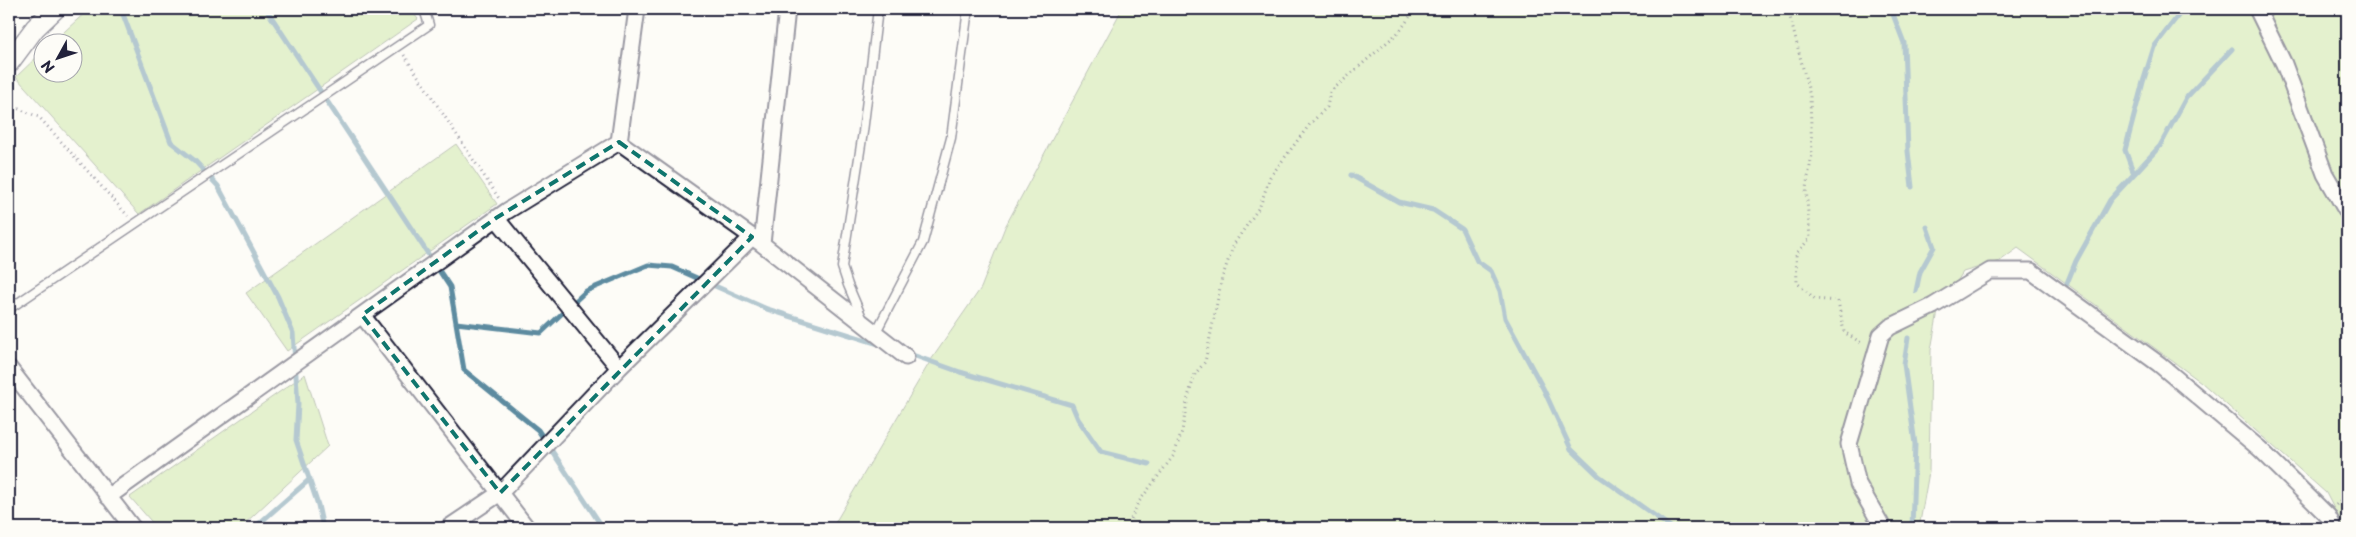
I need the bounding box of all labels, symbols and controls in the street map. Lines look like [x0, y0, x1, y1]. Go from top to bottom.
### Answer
north arrow [32, 32, 82, 82]
text: N [36, 56, 59, 78]

